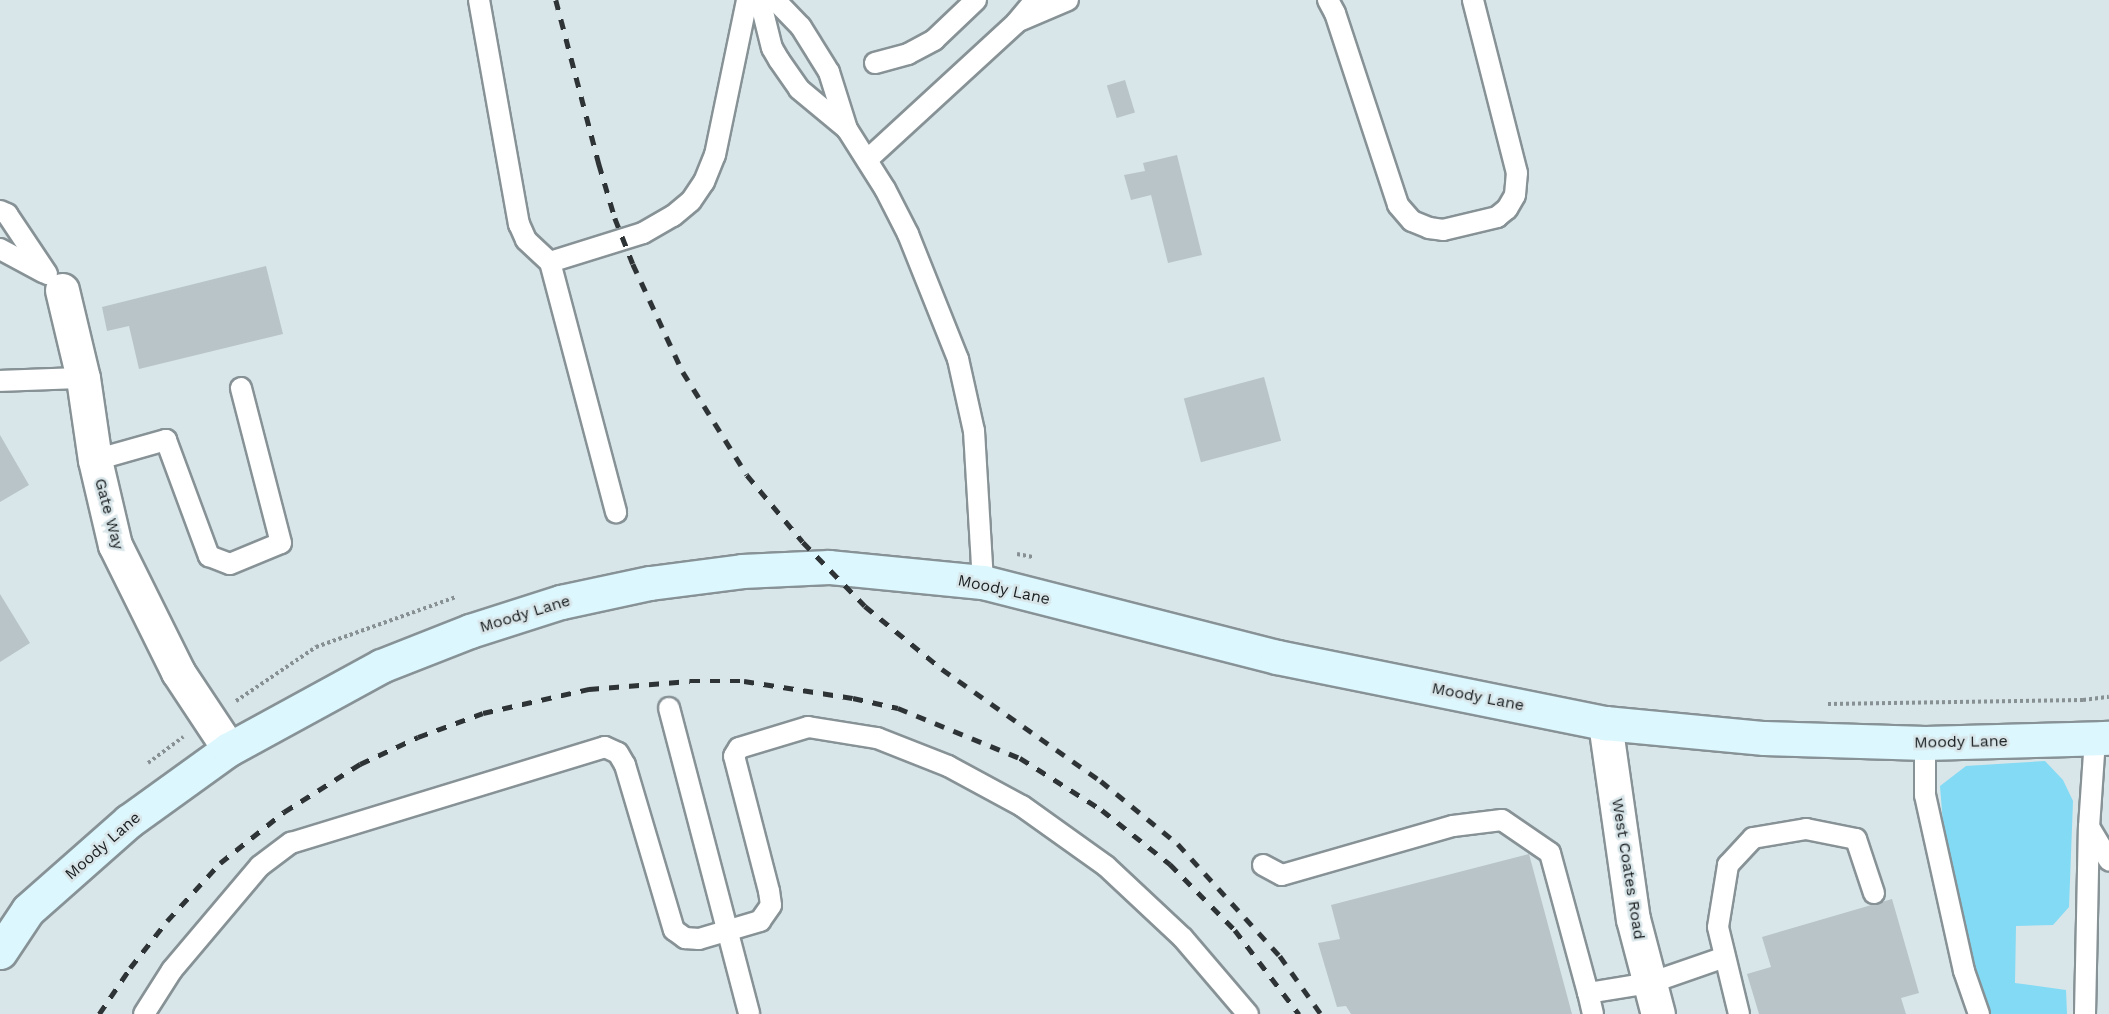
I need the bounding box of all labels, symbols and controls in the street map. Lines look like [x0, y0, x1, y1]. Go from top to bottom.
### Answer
street label: Gate Way [90, 476, 128, 552]
street label: Moody Lane [956, 571, 1052, 609]
street label: Moody Lane [477, 591, 573, 637]
street label: Moody Lane [1430, 679, 1526, 715]
street label: Moody Lane [1914, 732, 2008, 752]
street label: West Coates Road [1607, 797, 1649, 941]
street label: Moody Lane [61, 808, 145, 884]

